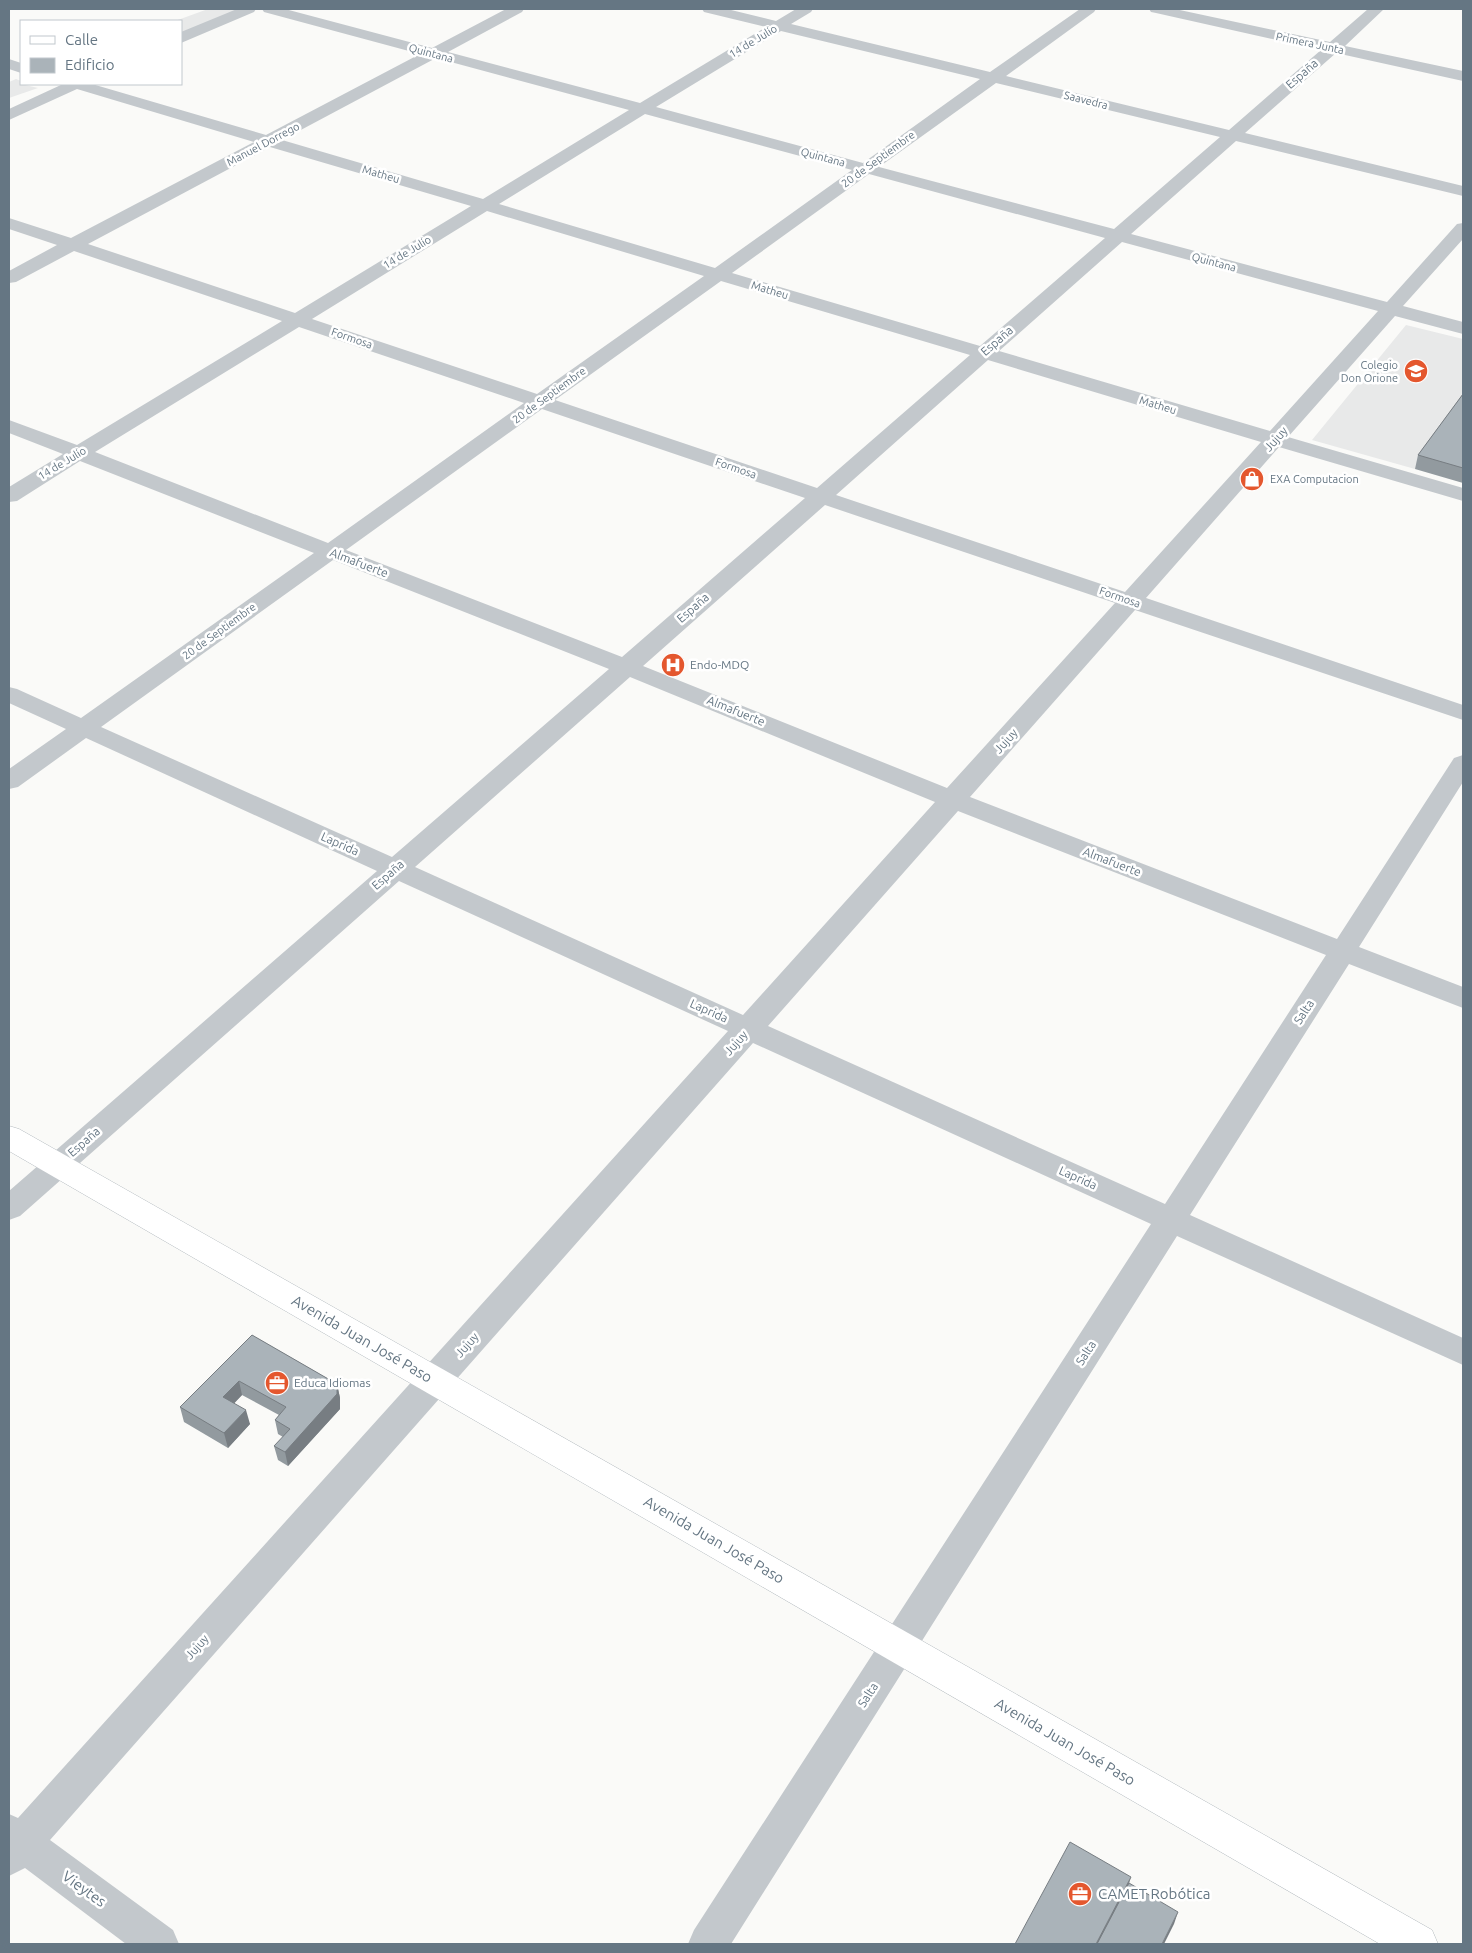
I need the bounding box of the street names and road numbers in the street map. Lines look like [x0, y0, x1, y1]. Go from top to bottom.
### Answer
street label: 14 de Julio [727, 22, 779, 60]
street label: Primera Junta [1275, 30, 1345, 56]
street label: Quintana [407, 41, 455, 65]
street label: España [1283, 56, 1320, 91]
street label: Saavedra [1063, 89, 1109, 111]
street label: Manuel Dorrego [225, 120, 301, 168]
street label: 20 de Septiembre [839, 128, 917, 190]
street label: Quintana [799, 145, 847, 169]
street label: Matheu [361, 163, 401, 185]
street label: 14 de Julio [381, 233, 433, 271]
street label: Quintana [1190, 250, 1238, 274]
street label: Matheu [750, 279, 790, 301]
street label: España [978, 323, 1015, 358]
street label: Formosa [330, 325, 374, 351]
street label: 20 de Septiembre [510, 364, 588, 426]
street label: Matheu [1138, 394, 1178, 416]
street label: Jujuy [1261, 424, 1290, 454]
street label: 14 de Julio [36, 444, 88, 482]
street label: Formosa [714, 455, 758, 481]
street label: Almafuerte [328, 545, 390, 580]
street label: Formosa [1098, 584, 1142, 610]
street label: España [674, 590, 711, 625]
street label: 20 de Septiembre [180, 600, 258, 662]
street label: Almafuerte [705, 693, 767, 728]
street label: Jujuy [991, 726, 1020, 756]
street label: Laprida [319, 829, 361, 858]
street label: Almafuerte [1081, 844, 1143, 879]
street label: España [369, 857, 406, 892]
street label: Laprida [688, 996, 730, 1025]
street label: Salta [1291, 997, 1316, 1026]
street label: Jujuy [721, 1028, 750, 1058]
street label: España [65, 1124, 102, 1159]
street label: Laprida [1057, 1163, 1099, 1192]
street label: Avenida Juan José Paso [289, 1291, 435, 1386]
street label: Jujuy [452, 1330, 481, 1360]
street label: Salta [1073, 1338, 1098, 1367]
street label: Avenida Juan José Paso [641, 1492, 787, 1587]
street label: Jujuy [182, 1632, 211, 1662]
street label: Salta [855, 1680, 880, 1709]
street label: Avenida Juan José Paso [992, 1694, 1138, 1789]
street label: Vieytes [59, 1867, 109, 1910]

